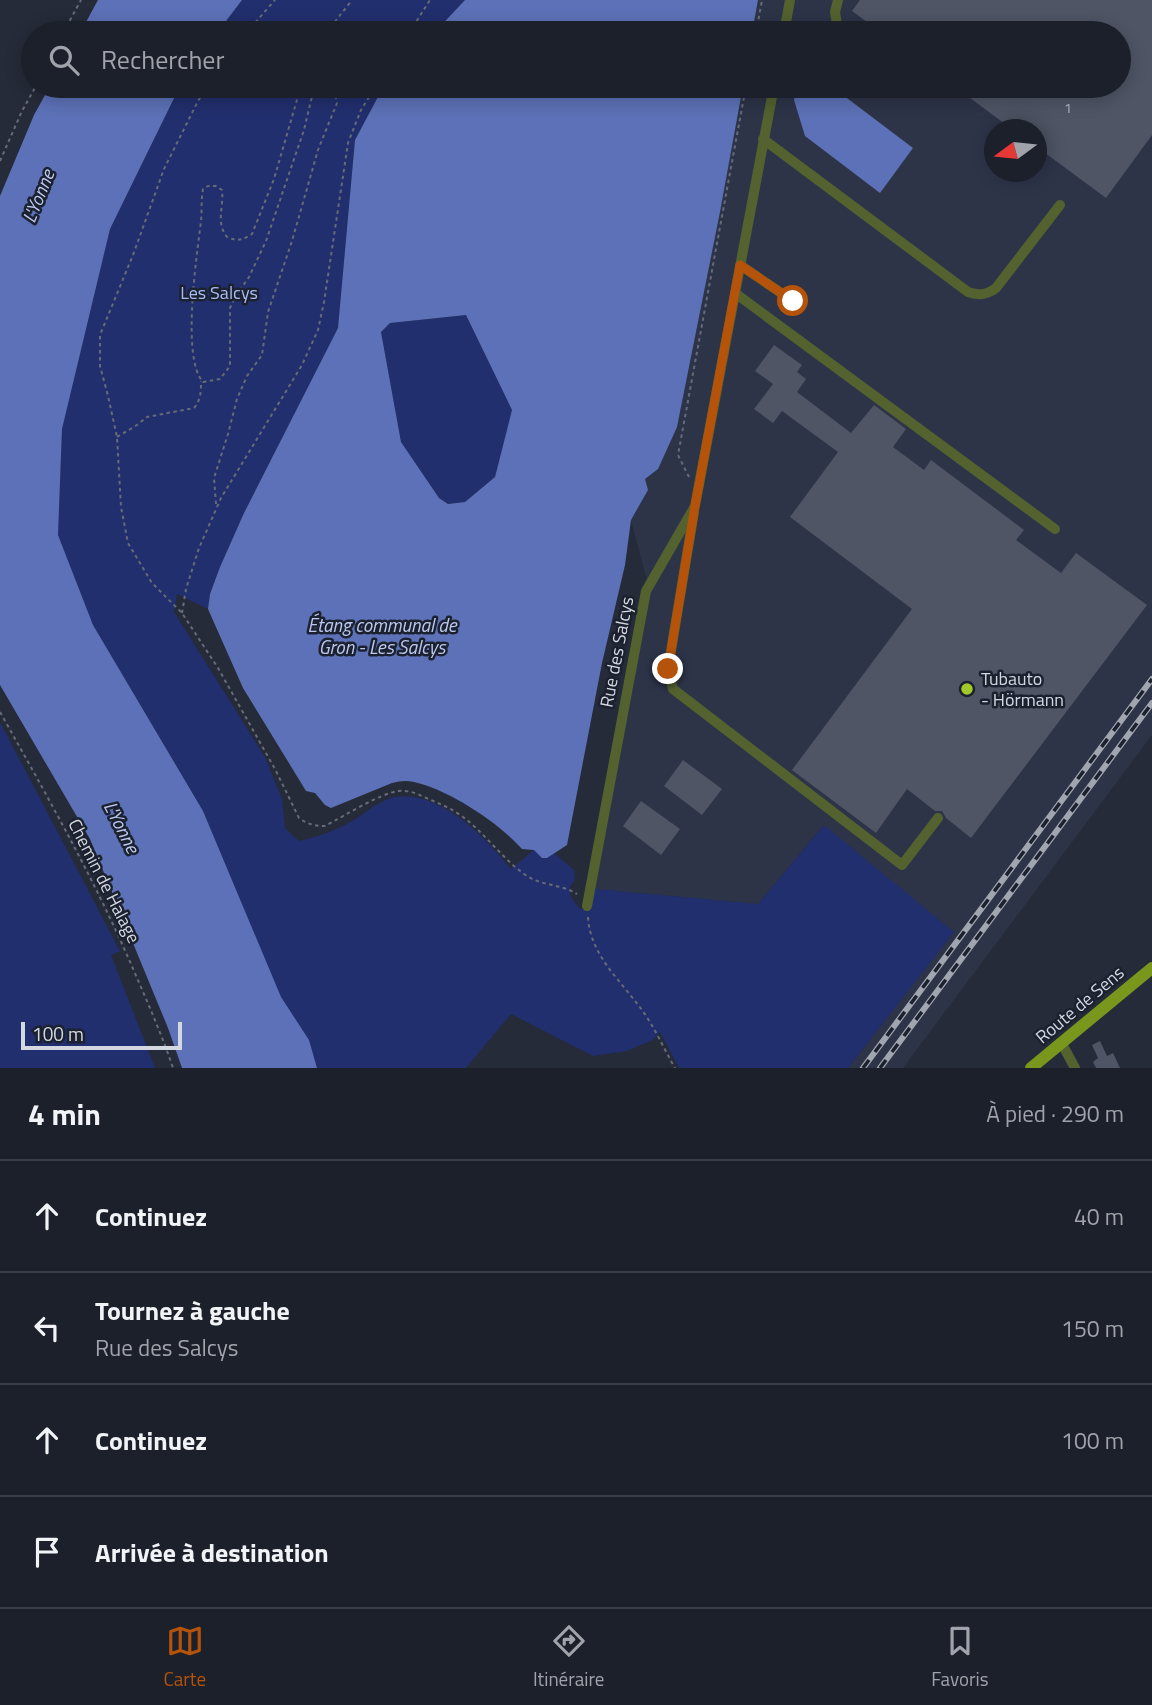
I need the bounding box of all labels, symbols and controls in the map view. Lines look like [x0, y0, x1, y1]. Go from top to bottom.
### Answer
search box [21, 21, 1131, 98]
text: Rechercher [101, 40, 225, 79]
icon: search [45, 41, 83, 79]
house number: 1 [1064, 97, 1072, 118]
north arrow [984, 119, 1047, 182]
water label: L'Yonne [14, 164, 62, 227]
park label: Les Salcys [180, 279, 258, 306]
route start [777, 285, 808, 316]
street label: Rue des Salcys [593, 594, 640, 710]
water label: Étang communal de Gron - Les Salcys [307, 610, 458, 661]
route end [652, 653, 683, 684]
place label: Tubauto - Hörmann [981, 665, 1064, 713]
marker: Tubauto - Hörmann [959, 681, 975, 697]
water label: L'Yonne [97, 796, 148, 859]
street label: Chemin de Halage [61, 814, 147, 948]
street label: Route de Sens [1029, 959, 1130, 1050]
scale bar [21, 1019, 182, 1051]
text: 100 m [32, 1019, 84, 1048]
text: 4 min [28, 1091, 101, 1137]
text: À pied · 290 m [986, 1096, 1124, 1131]
icon: ahead [28, 1197, 66, 1235]
text: Continuez [95, 1197, 207, 1236]
text: 40 m [1074, 1199, 1124, 1234]
text: Tournez à gauche [95, 1291, 290, 1330]
icon: left [28, 1309, 66, 1347]
text: 150 m [1061, 1311, 1124, 1346]
text: Rue des Salcys [95, 1330, 239, 1365]
icon: ahead [28, 1421, 66, 1459]
text: Continuez [95, 1421, 207, 1460]
text: 100 m [1061, 1423, 1124, 1458]
icon: arrive [28, 1533, 66, 1571]
text: Arrivée à destination [95, 1533, 329, 1572]
tab: Carte [163, 1622, 206, 1693]
tab: Itinéraire [533, 1622, 604, 1693]
tab: Favoris [931, 1622, 989, 1693]

